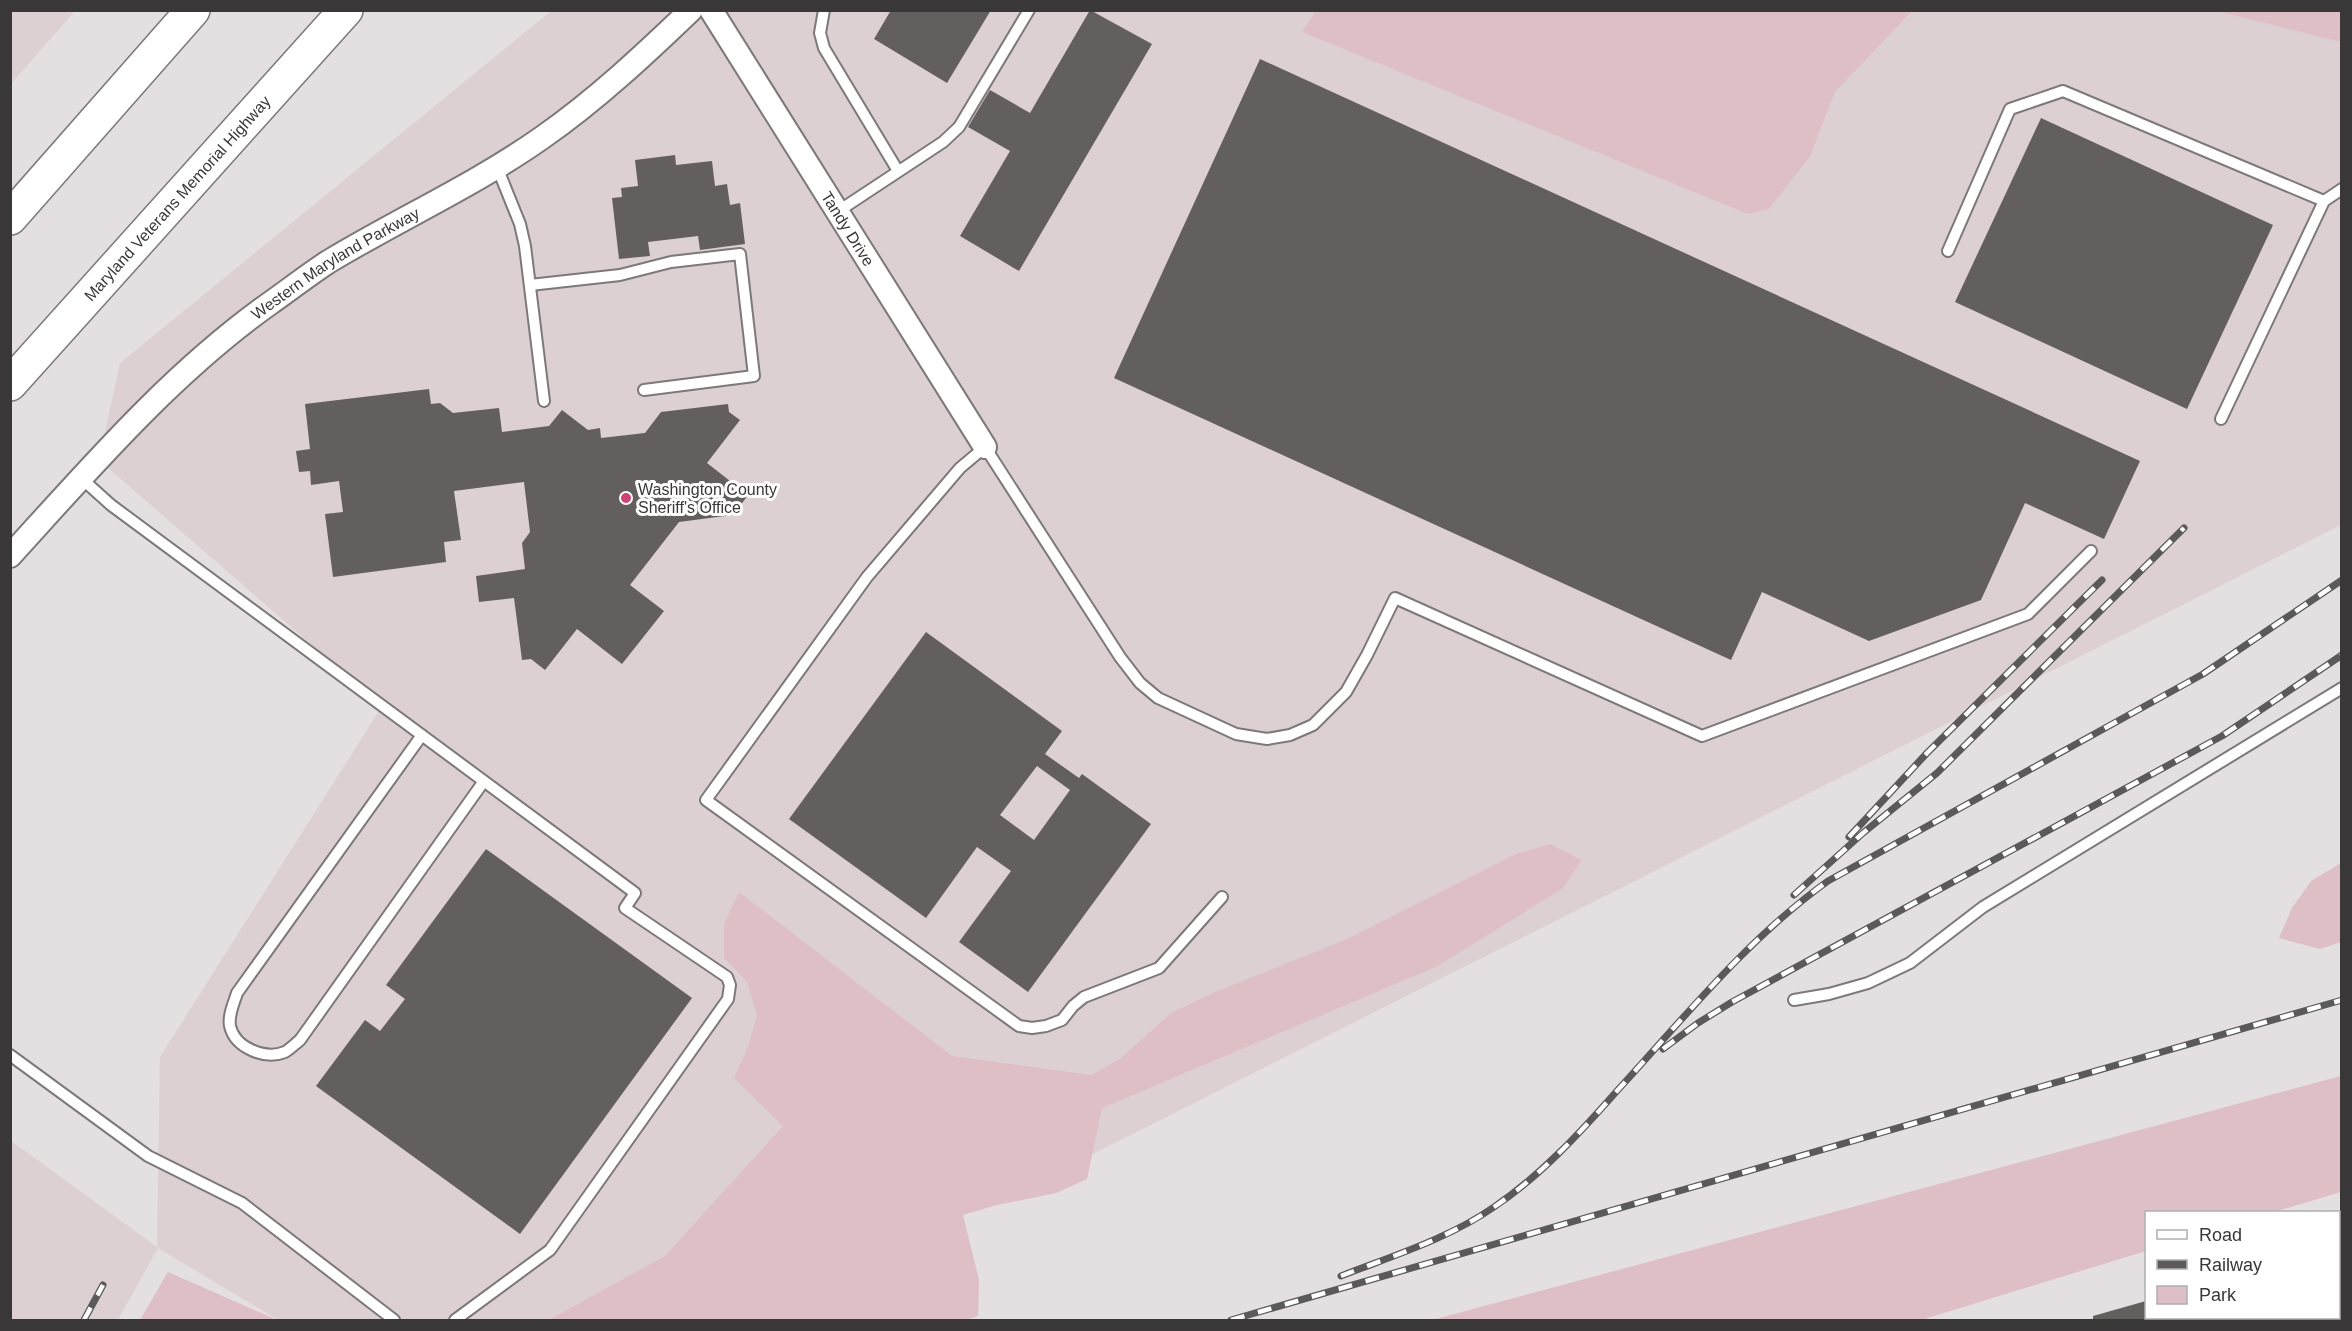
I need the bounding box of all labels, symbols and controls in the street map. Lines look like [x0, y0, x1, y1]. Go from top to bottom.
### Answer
street label: Maryland Veterans Memorial Highway [81, 92, 274, 304]
street label: Tandy Drive [818, 189, 877, 269]
street label: Western Maryland Parkway [248, 204, 422, 323]
place label: Washington County Sheriff's Office [638, 481, 777, 516]
marker: Washington County Sheriff's Office [619, 491, 633, 505]
legend [2145, 1211, 2340, 1319]
text: Road [2199, 1225, 2242, 1245]
text: Railway [2199, 1255, 2262, 1275]
text: Park [2199, 1285, 2237, 1305]

